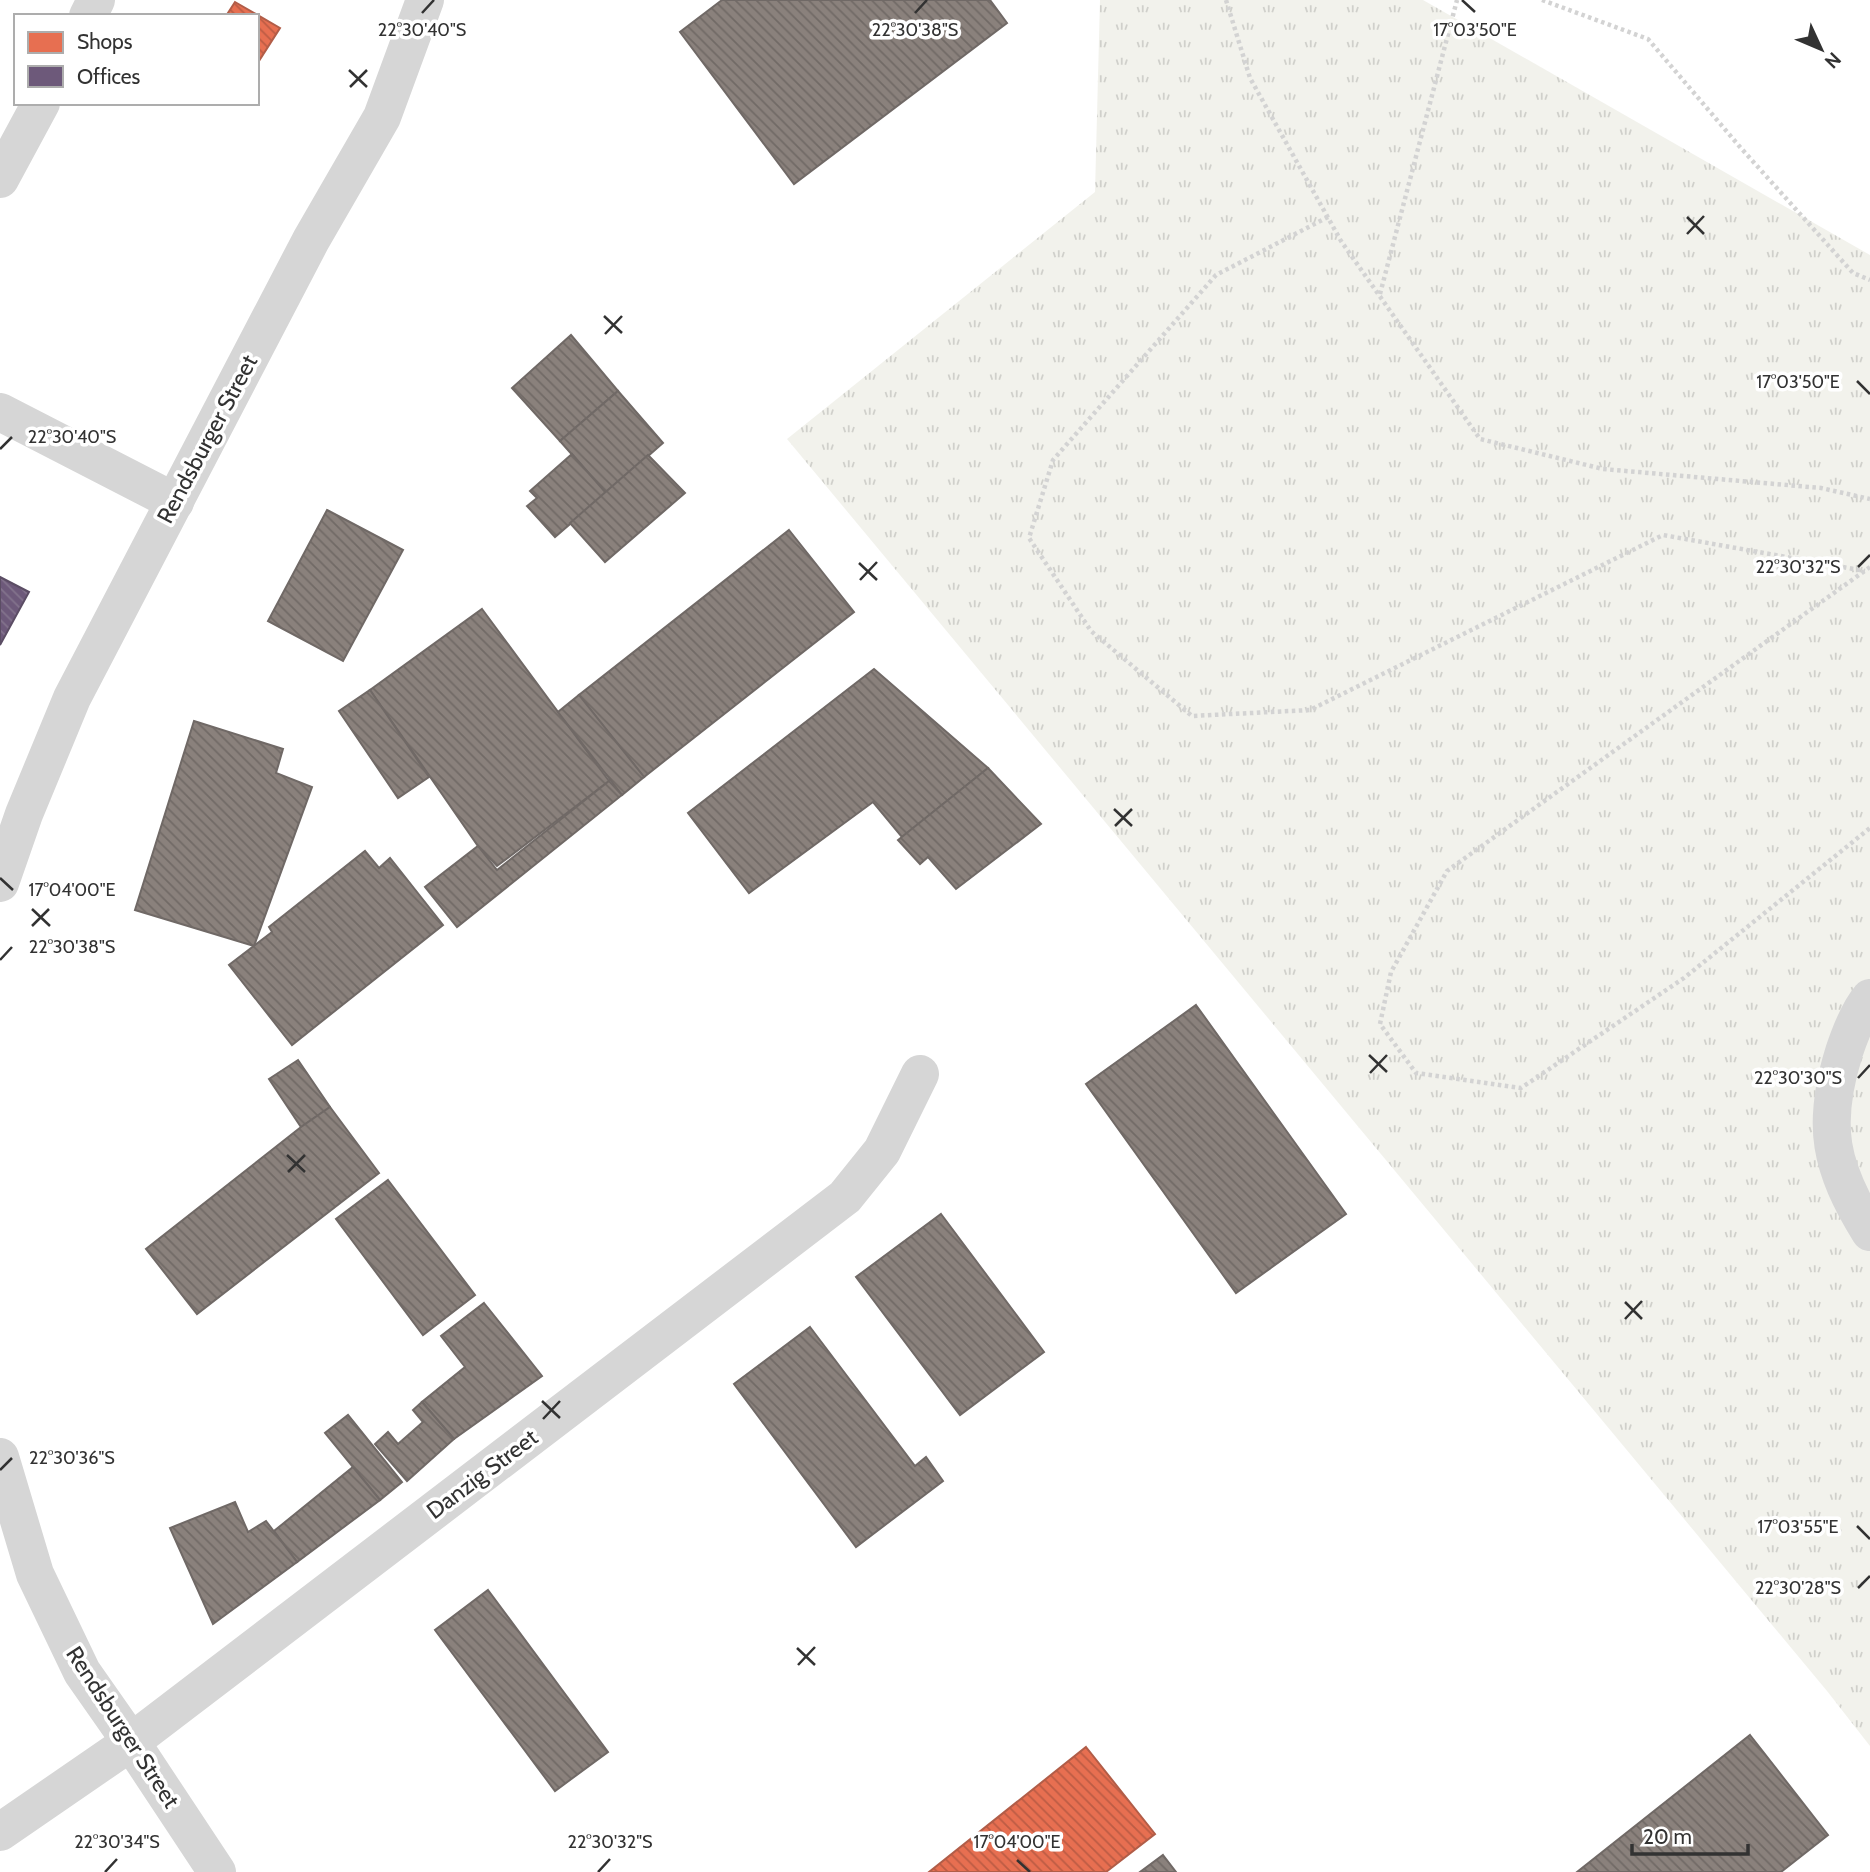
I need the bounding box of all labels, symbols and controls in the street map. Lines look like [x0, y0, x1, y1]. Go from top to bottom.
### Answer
legend [14, 14, 259, 105]
north arrow [1786, 14, 1856, 84]
text: 22°30'40"S [378, 19, 466, 41]
text: 22°30'38"S [872, 19, 958, 41]
text: 17°03'50"E [1433, 19, 1517, 41]
text: Shops [77, 29, 133, 54]
text: N [1820, 48, 1846, 73]
text: Offices [77, 64, 141, 89]
street label: Rendsburger Street [151, 350, 263, 528]
text: 17°03'50"E [1756, 371, 1840, 393]
text: 22°30'40"S [28, 426, 116, 448]
text: 22°30'32"S [1756, 556, 1840, 578]
text: 17°04'00"E [29, 879, 115, 901]
text: 22°30'38"S [29, 936, 115, 958]
text: 22°30'30"S [1754, 1067, 1842, 1089]
street label: Danzig Street [421, 1423, 543, 1525]
text: 22°30'36"S [29, 1447, 115, 1469]
text: 17°03'55"E [1758, 1516, 1838, 1538]
text: 22°30'28"S [1755, 1577, 1841, 1599]
street label: Rendsburger Street [60, 1641, 186, 1813]
scale bar [1632, 1812, 1748, 1856]
text: 20 m [1643, 1824, 1692, 1849]
text: 22°30'34"S [74, 1831, 160, 1853]
text: 22°30'32"S [568, 1831, 652, 1853]
text: 17°04'00"E [974, 1831, 1060, 1853]

